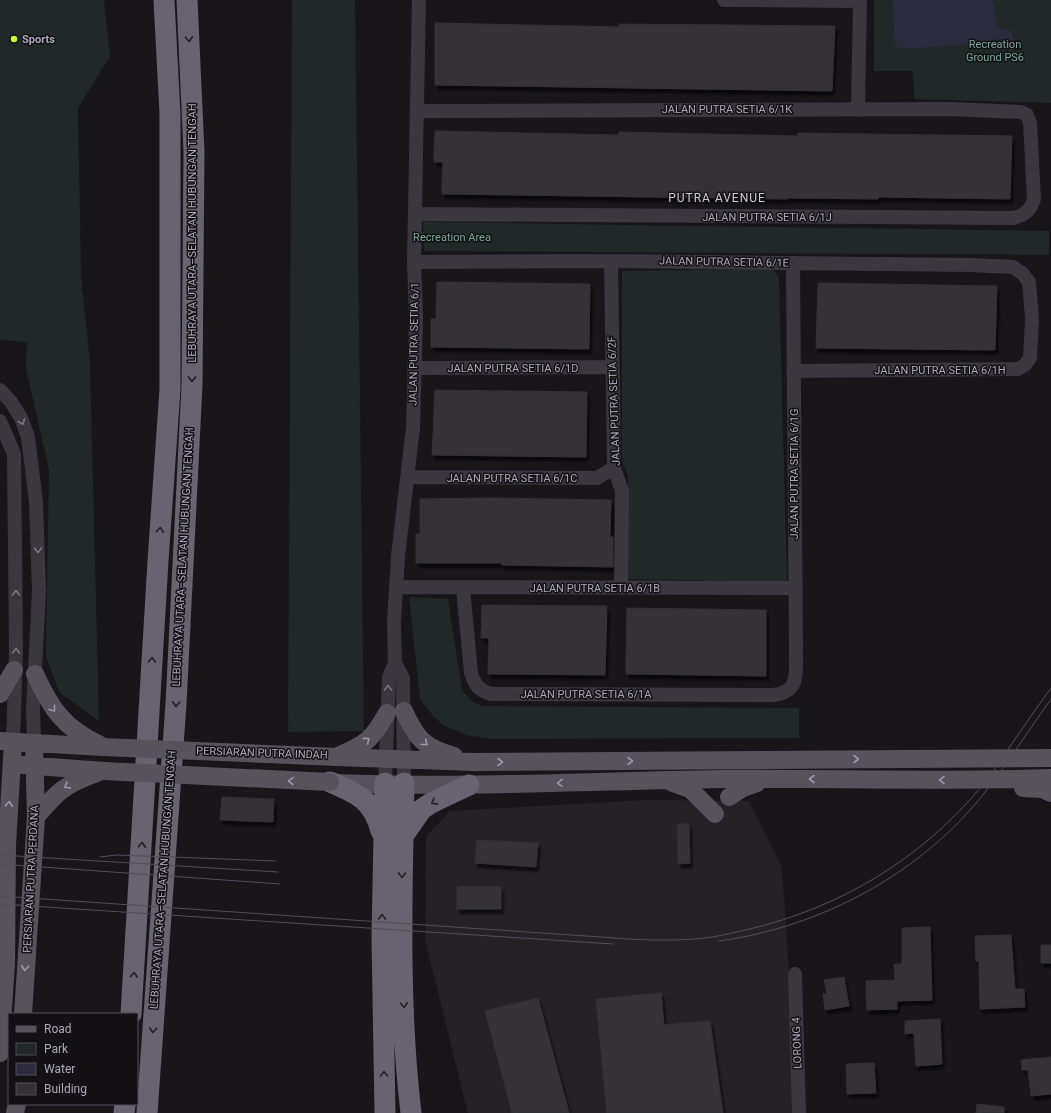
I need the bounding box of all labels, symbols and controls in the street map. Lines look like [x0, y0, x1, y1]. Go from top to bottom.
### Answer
place label: Sports [22, 33, 55, 46]
marker: Sports [9, 34, 19, 44]
one-way arrow [185, 36, 193, 42]
park label: Recreation Ground PS6 [966, 38, 1024, 64]
street label: LEBUHRAYA UTARA–SELATAN HUBUNGAN TENGAH [186, 103, 199, 363]
street label: JALAN PUTRA SETIA 6/1K [662, 103, 792, 116]
district label: PUTRA AVENUE [668, 191, 766, 205]
street label: JALAN PUTRA SETIA 6/1J [702, 211, 832, 224]
park label: Recreation Area [413, 231, 491, 244]
street label: JALAN PUTRA SETIA 6/1E [659, 254, 789, 270]
street label: JALAN PUTRA SETIA 6/1 [406, 282, 422, 406]
street label: JALAN PUTRA SETIA 6/2F [605, 336, 623, 466]
street label: JALAN PUTRA SETIA 6/1D [448, 362, 578, 375]
street label: JALAN PUTRA SETIA 6/1H [874, 364, 1006, 377]
one-way arrow [188, 376, 197, 382]
street label: JALAN PUTRA SETIA 6/1G [788, 408, 801, 540]
one-way arrow [17, 417, 25, 425]
street label: LEBUHRAYA UTARA–SELATAN HUBUNGAN TENGAH [170, 427, 196, 687]
street label: JALAN PUTRA SETIA 6/1C [447, 472, 577, 485]
one-way arrow [155, 527, 164, 533]
one-way arrow [34, 547, 42, 553]
street label: JALAN PUTRA SETIA 6/1B [530, 582, 660, 595]
one-way arrow [12, 590, 20, 596]
one-way arrow [11, 648, 20, 654]
one-way arrow [148, 657, 157, 663]
one-way arrow [384, 685, 393, 691]
street label: JALAN PUTRA SETIA 6/1A [521, 688, 652, 701]
one-way arrow [171, 701, 180, 707]
one-way arrow [48, 704, 55, 711]
one-way arrow [363, 738, 370, 745]
one-way arrow [421, 738, 428, 745]
street label: PERSIARAN PUTRA INDAH [196, 744, 328, 762]
street label: LEBUHRAYA UTARA–SELATAN HUBUNGAN TENGAH [147, 750, 179, 1010]
one-way arrow [853, 755, 859, 763]
one-way arrow [497, 757, 503, 766]
one-way arrow [627, 757, 633, 765]
one-way arrow [809, 775, 815, 783]
one-way arrow [288, 776, 294, 785]
one-way arrow [939, 776, 945, 785]
one-way arrow [557, 779, 563, 787]
one-way arrow [64, 781, 72, 788]
one-way arrow [430, 797, 438, 805]
one-way arrow [5, 801, 14, 807]
street label: PERSIARAN PUTRA PERDANA [21, 804, 41, 953]
one-way arrow [137, 842, 146, 848]
one-way arrow [398, 872, 406, 878]
one-way arrow [378, 914, 386, 920]
one-way arrow [21, 965, 30, 971]
one-way arrow [129, 972, 138, 978]
one-way arrow [400, 1002, 408, 1008]
legend [8, 1013, 138, 1105]
street label: LORONG 4 [790, 1017, 804, 1069]
text: Road [44, 1022, 72, 1036]
one-way arrow [148, 1027, 157, 1033]
text: Park [44, 1042, 69, 1056]
text: Water [44, 1062, 75, 1076]
one-way arrow [380, 1071, 388, 1077]
text: Building [44, 1082, 87, 1096]

